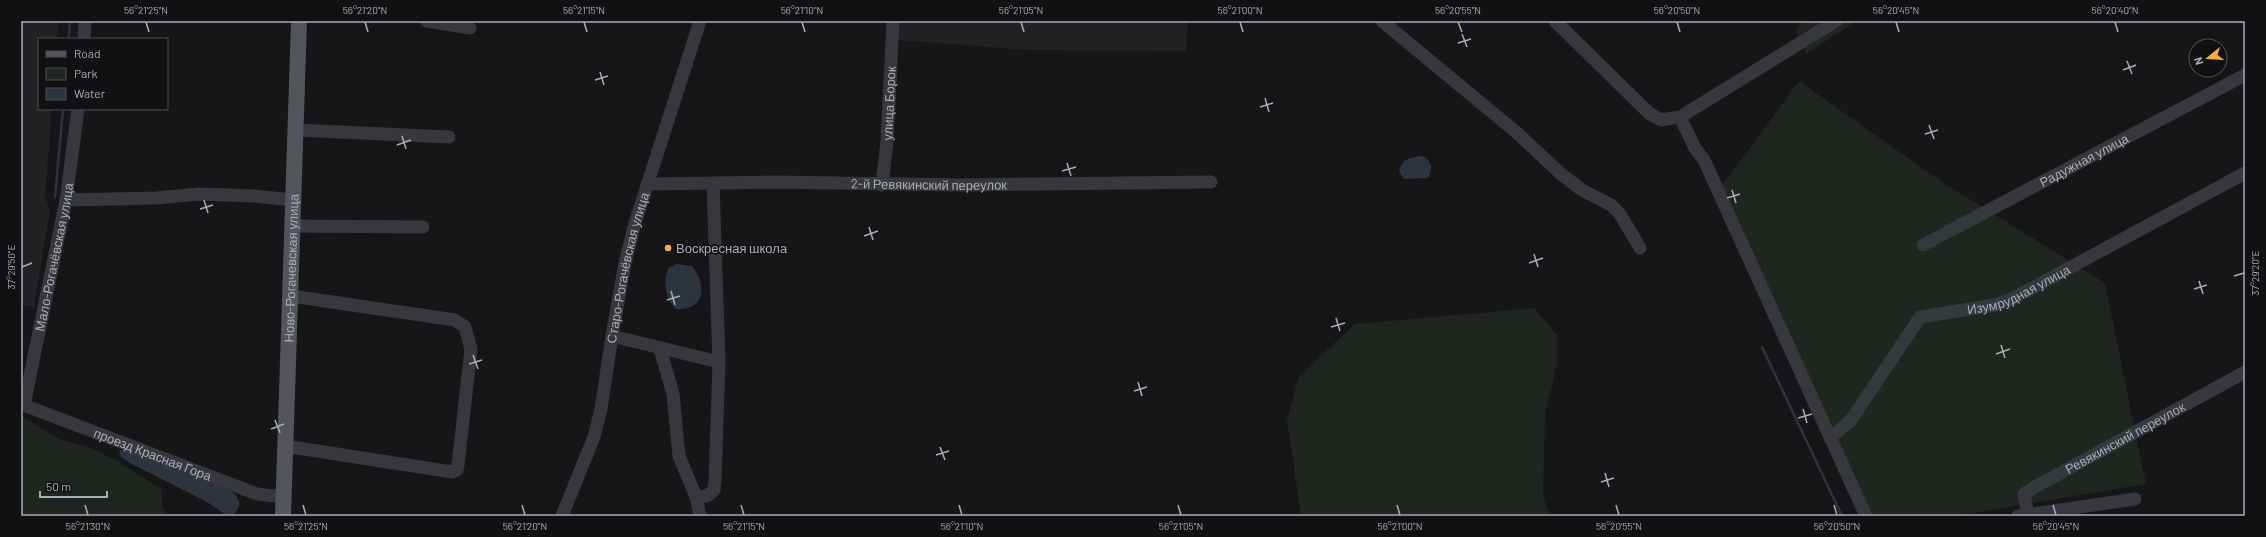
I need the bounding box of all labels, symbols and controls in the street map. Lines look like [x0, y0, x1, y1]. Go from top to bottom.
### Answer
text: 56°21'25"N [124, 4, 168, 16]
text: 56°21'20"N [343, 4, 387, 16]
text: 56°21'15"N [563, 4, 605, 16]
text: 56°21'10"N [781, 4, 823, 16]
text: 56°21'05"N [999, 4, 1043, 16]
text: 56°21'00"N [1218, 4, 1262, 16]
text: 56°20'55"N [1435, 4, 1481, 16]
text: 56°20'50"N [1654, 4, 1700, 16]
text: 56°20'45"N [1873, 4, 1919, 16]
text: 56°20'40"N [2092, 4, 2138, 16]
legend [38, 38, 168, 110]
north arrow [2188, 38, 2228, 78]
text: Road [74, 46, 101, 60]
text: N [2191, 56, 2205, 67]
text: Park [74, 66, 98, 80]
street label: улица Борок [879, 66, 899, 141]
text: Water [74, 86, 106, 100]
street label: Радужная улица [2037, 130, 2132, 190]
street label: 2-й Ревякинский переулок [851, 175, 1007, 193]
street label: Мало-Рогачёвская улица [31, 181, 76, 333]
street label: Старо-Рогачёвская улица [603, 189, 653, 344]
street label: Ново-Рогачевская улица [281, 193, 301, 343]
place label: Воскресная школа [676, 240, 788, 256]
marker: Воскресная школа [663, 243, 673, 253]
text: 37°29'50"E [5, 244, 17, 290]
text: 37°29'20"E [2249, 250, 2261, 296]
street label: Изумрудная улица [1966, 261, 2074, 317]
street label: Ревякинский переулок [2062, 398, 2188, 477]
street label: проезд Красная Гора [92, 425, 215, 484]
scale bar [40, 473, 107, 499]
text: 50 m [46, 479, 71, 493]
text: 56°21'30"N [66, 520, 110, 532]
text: 56°21'25"N [284, 520, 328, 532]
text: 56°21'20"N [503, 520, 547, 532]
text: 56°21'15"N [723, 520, 765, 532]
text: 56°21'10"N [941, 520, 983, 532]
text: 56°21'05"N [1159, 520, 1203, 532]
text: 56°21'00"N [1378, 520, 1422, 532]
text: 56°20'55"N [1596, 520, 1642, 532]
text: 56°20'50"N [1814, 520, 1860, 532]
text: 56°20'45"N [2033, 520, 2079, 532]

